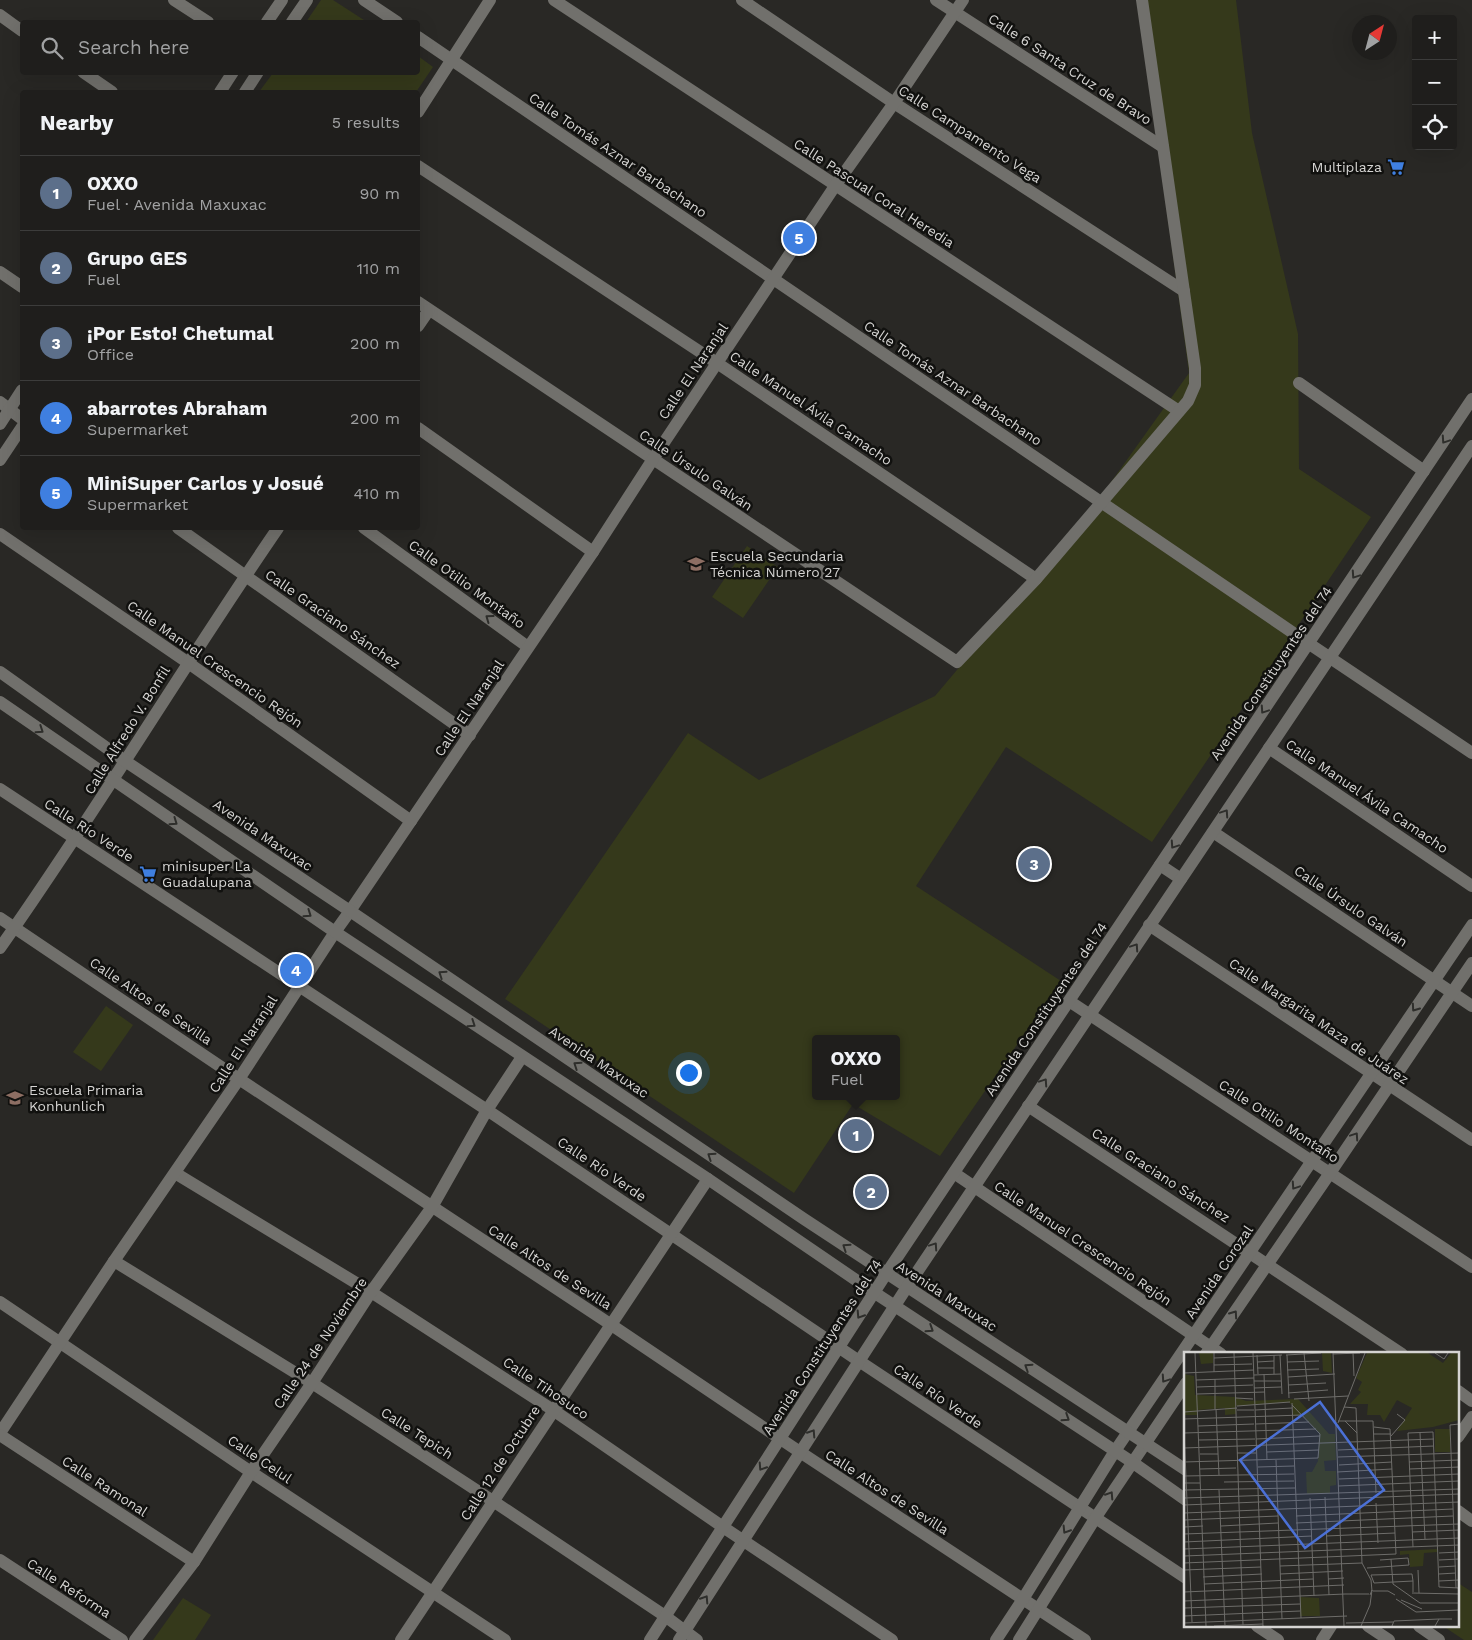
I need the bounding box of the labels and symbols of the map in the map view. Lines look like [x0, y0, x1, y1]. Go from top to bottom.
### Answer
street label: Calle 6 Santa Cruz de Bravo [985, 10, 1155, 128]
north arrow [1352, 15, 1397, 60]
street label: Calle Campamento Vega [896, 82, 1044, 186]
street label: Calle Tomás Aznar Barbachano [526, 89, 710, 221]
street label: Calle Pascual Coral Heredia [791, 135, 957, 251]
supermarket icon: Multiplaza [1386, 157, 1406, 177]
place label: Multiplaza [1312, 159, 1382, 175]
pin: 5 [783, 219, 815, 257]
street label: Calle Tomás Aznar Barbachano [861, 317, 1045, 449]
street label: Calle El Naranjal [655, 319, 732, 422]
street label: Calle Manuel Ávila Camacho [727, 348, 895, 468]
street label: Calle Úrsulo Galván [636, 426, 756, 514]
one-way arrow [1442, 434, 1451, 443]
street label: Calle Otilio Montaño [406, 536, 528, 632]
place label: Escuela Secundaria Técnica Número 27 [710, 548, 844, 580]
school or university icon: Escuela Secundaria Técnica Número 27 [686, 554, 706, 574]
street label: Calle Graciano Sánchez [262, 566, 404, 672]
one-way arrow [1351, 569, 1361, 578]
street label: Avenida Constituyentes del 74 [1207, 583, 1335, 763]
street label: Calle Manuel Crescencio Rejón [124, 597, 306, 731]
one-way arrow [485, 615, 495, 624]
street label: Calle El Naranjal [431, 656, 508, 759]
street label: Calle Alfredo V. Bonfil [81, 662, 173, 797]
one-way arrow [1261, 704, 1270, 713]
one-way arrow [35, 724, 44, 733]
street label: Calle Manuel Ávila Camacho [1283, 736, 1451, 856]
street label: Calle Río Verde [41, 795, 137, 865]
street label: Avenida Maxuxac [210, 796, 316, 874]
one-way arrow [1219, 809, 1229, 818]
one-way arrow [169, 816, 178, 825]
one-way arrow [1171, 839, 1180, 848]
pin: 3 [1018, 845, 1050, 883]
place label: minisuper La Guadalupana [162, 858, 252, 890]
street label: Calle Úrsulo Galván [1291, 862, 1411, 950]
supermarket icon: minisuper La Guadalupana [138, 864, 158, 884]
one-way arrow [302, 908, 312, 917]
street label: Avenida Constituyentes del 74 [982, 919, 1110, 1099]
one-way arrow [1129, 944, 1138, 953]
pin: 4 [280, 951, 312, 989]
street label: Calle Altos de Sevilla [87, 954, 215, 1048]
street label: Calle Margarita Maza de Juárez [1226, 955, 1412, 1087]
one-way arrow [438, 971, 448, 980]
street label: Calle El Naranjal [206, 992, 281, 1096]
one-way arrow [1412, 1002, 1421, 1012]
one-way arrow [467, 1018, 476, 1027]
street label: Avenida Maxuxac [546, 1023, 652, 1101]
your location [676, 1060, 702, 1086]
one-way arrow [573, 1062, 582, 1071]
street label: Calle Otilio Montaño [1216, 1076, 1342, 1166]
one-way arrow [1038, 1079, 1047, 1088]
place label: Escuela Primaria Konhunlich [29, 1082, 143, 1114]
school or university icon: Escuela Primaria Konhunlich [5, 1088, 25, 1108]
pin: 1 [840, 1116, 872, 1154]
street label: Calle Graciano Sánchez [1089, 1124, 1233, 1226]
one-way arrow [1349, 1132, 1358, 1142]
street label: Calle Río Verde [555, 1133, 649, 1205]
one-way arrow [707, 1153, 717, 1162]
pin: 2 [855, 1173, 887, 1211]
street label: Calle Manuel Crescencio Rejón [991, 1178, 1175, 1308]
one-way arrow [1291, 1181, 1301, 1190]
street label: Calle Altos de Sevilla [485, 1221, 615, 1313]
street label: Avenida Corozal [1182, 1222, 1257, 1322]
one-way arrow [928, 1242, 937, 1252]
one-way arrow [842, 1244, 851, 1253]
street label: Avenida Constituyentes del 74 [759, 1256, 885, 1438]
street label: Avenida Maxuxac [894, 1258, 1000, 1335]
street label: Calle 24 de Noviembre [270, 1274, 370, 1412]
one-way arrow [857, 1310, 866, 1319]
one-way arrow [1228, 1310, 1237, 1319]
one-way arrow [924, 1323, 933, 1332]
inset map [1184, 1352, 1460, 1628]
street label: Calle Tihosuco [500, 1353, 592, 1423]
street label: Calle Río Verde [891, 1360, 985, 1432]
one-way arrow [1024, 1364, 1034, 1373]
one-way arrow [1161, 1374, 1171, 1383]
street label: Calle 12 de Octubre [457, 1403, 543, 1523]
street label: Calle Tepich [378, 1404, 456, 1462]
one-way arrow [1060, 1412, 1069, 1422]
one-way arrow [806, 1429, 815, 1439]
street label: Calle Celul [225, 1432, 296, 1487]
street label: Calle Altos de Sevilla [822, 1446, 952, 1538]
street label: Calle Ramonal [59, 1452, 151, 1520]
one-way arrow [759, 1461, 768, 1470]
one-way arrow [1104, 1492, 1114, 1501]
one-way arrow [1063, 1524, 1073, 1533]
street label: Calle Reforma [24, 1555, 114, 1621]
one-way arrow [699, 1595, 708, 1605]

